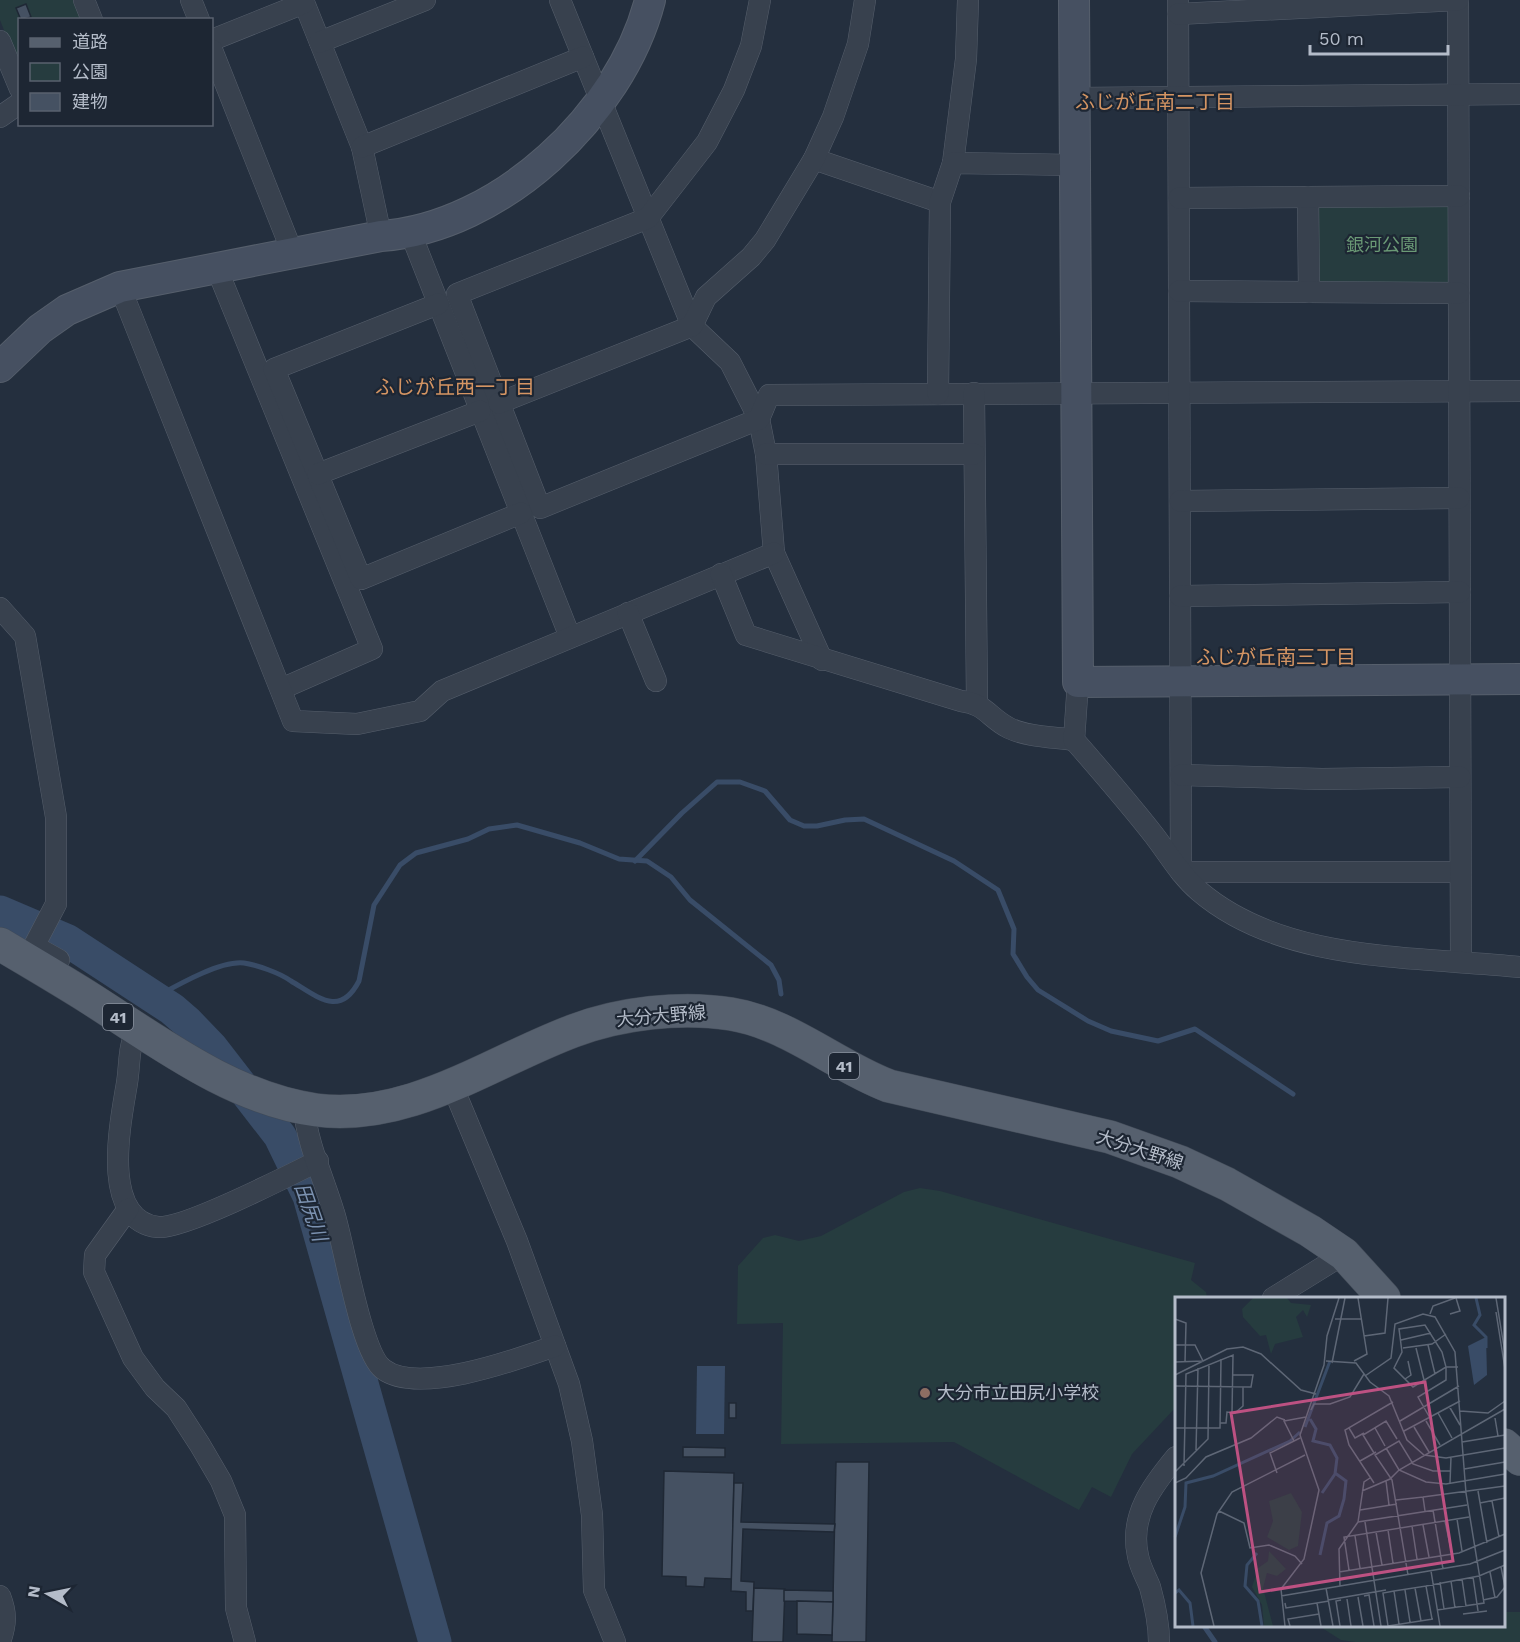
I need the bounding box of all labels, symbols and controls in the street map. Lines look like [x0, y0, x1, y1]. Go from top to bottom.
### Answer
legend [18, 18, 213, 126]
scale bar [1310, 18, 1448, 56]
text: 50 m [1319, 28, 1364, 49]
text: 道路 [72, 31, 108, 52]
text: 公園 [72, 61, 108, 82]
district label: ふじが丘南二丁目 [1075, 90, 1235, 114]
text: 建物 [72, 91, 108, 112]
park label: 銀河公園 [1346, 234, 1418, 255]
district label: ふじが丘西一丁目 [375, 375, 535, 399]
district label: ふじが丘南三丁目 [1196, 645, 1356, 669]
street label: 大分大野線 [615, 1001, 707, 1030]
road number: 41 [103, 1004, 133, 1030]
road number: 41 [829, 1053, 859, 1079]
street label: 大分大野線 [1094, 1126, 1186, 1173]
water label: 田尻川 [290, 1180, 333, 1246]
inset map [1175, 1297, 1505, 1627]
place label: 大分市立田尻小学校 [937, 1382, 1099, 1403]
marker: 大分市立田尻小学校 [918, 1386, 932, 1400]
north arrow [18, 1564, 78, 1624]
text: N [23, 1584, 44, 1599]

